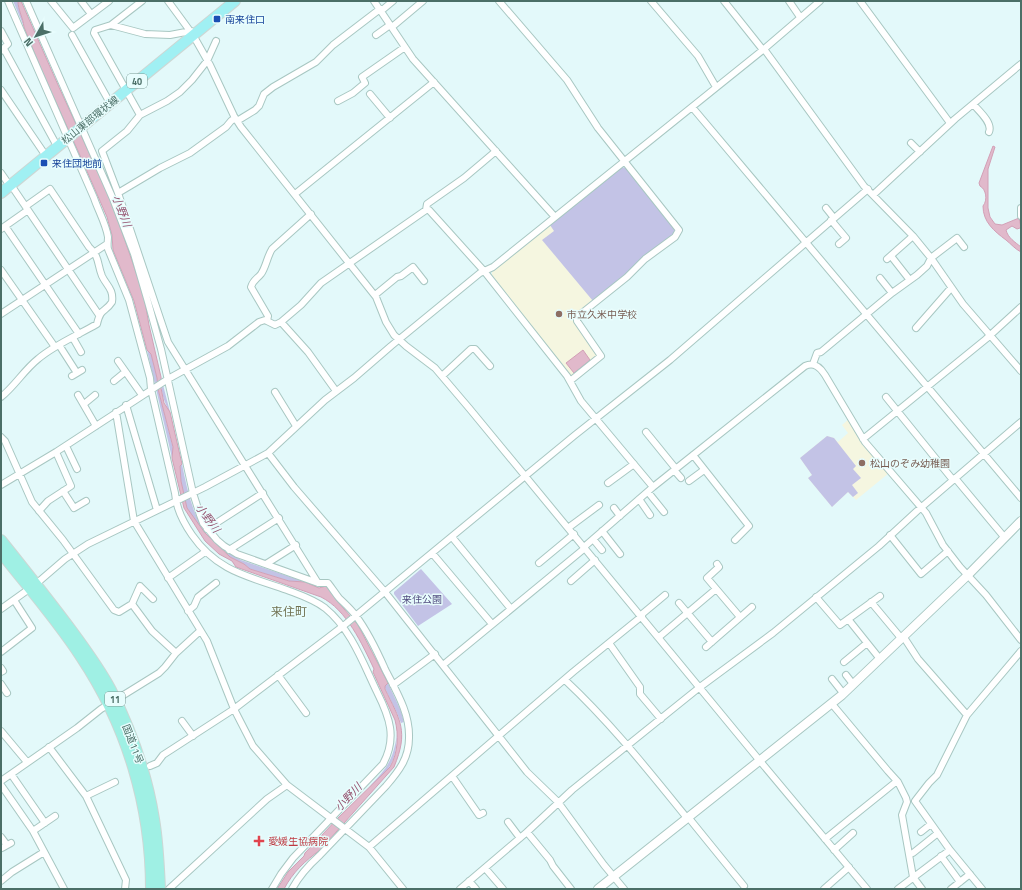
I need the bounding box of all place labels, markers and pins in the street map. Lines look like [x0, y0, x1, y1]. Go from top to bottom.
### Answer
place label: 南来住口 [225, 12, 265, 27]
marker: 南来住口 [212, 14, 222, 24]
place label: 来住団地前 [52, 156, 102, 171]
marker: 来住団地前 [39, 158, 49, 168]
place label: 市立久米中学校 [567, 307, 637, 322]
marker: 市立久米中学校 [554, 309, 564, 319]
place label: 松山のぞみ幼稚園 [870, 456, 950, 471]
marker: 松山のぞみ幼稚園 [857, 458, 867, 468]
place label: 愛媛生協病院 [268, 834, 328, 849]
marker: 愛媛生協病院 [253, 835, 265, 847]

